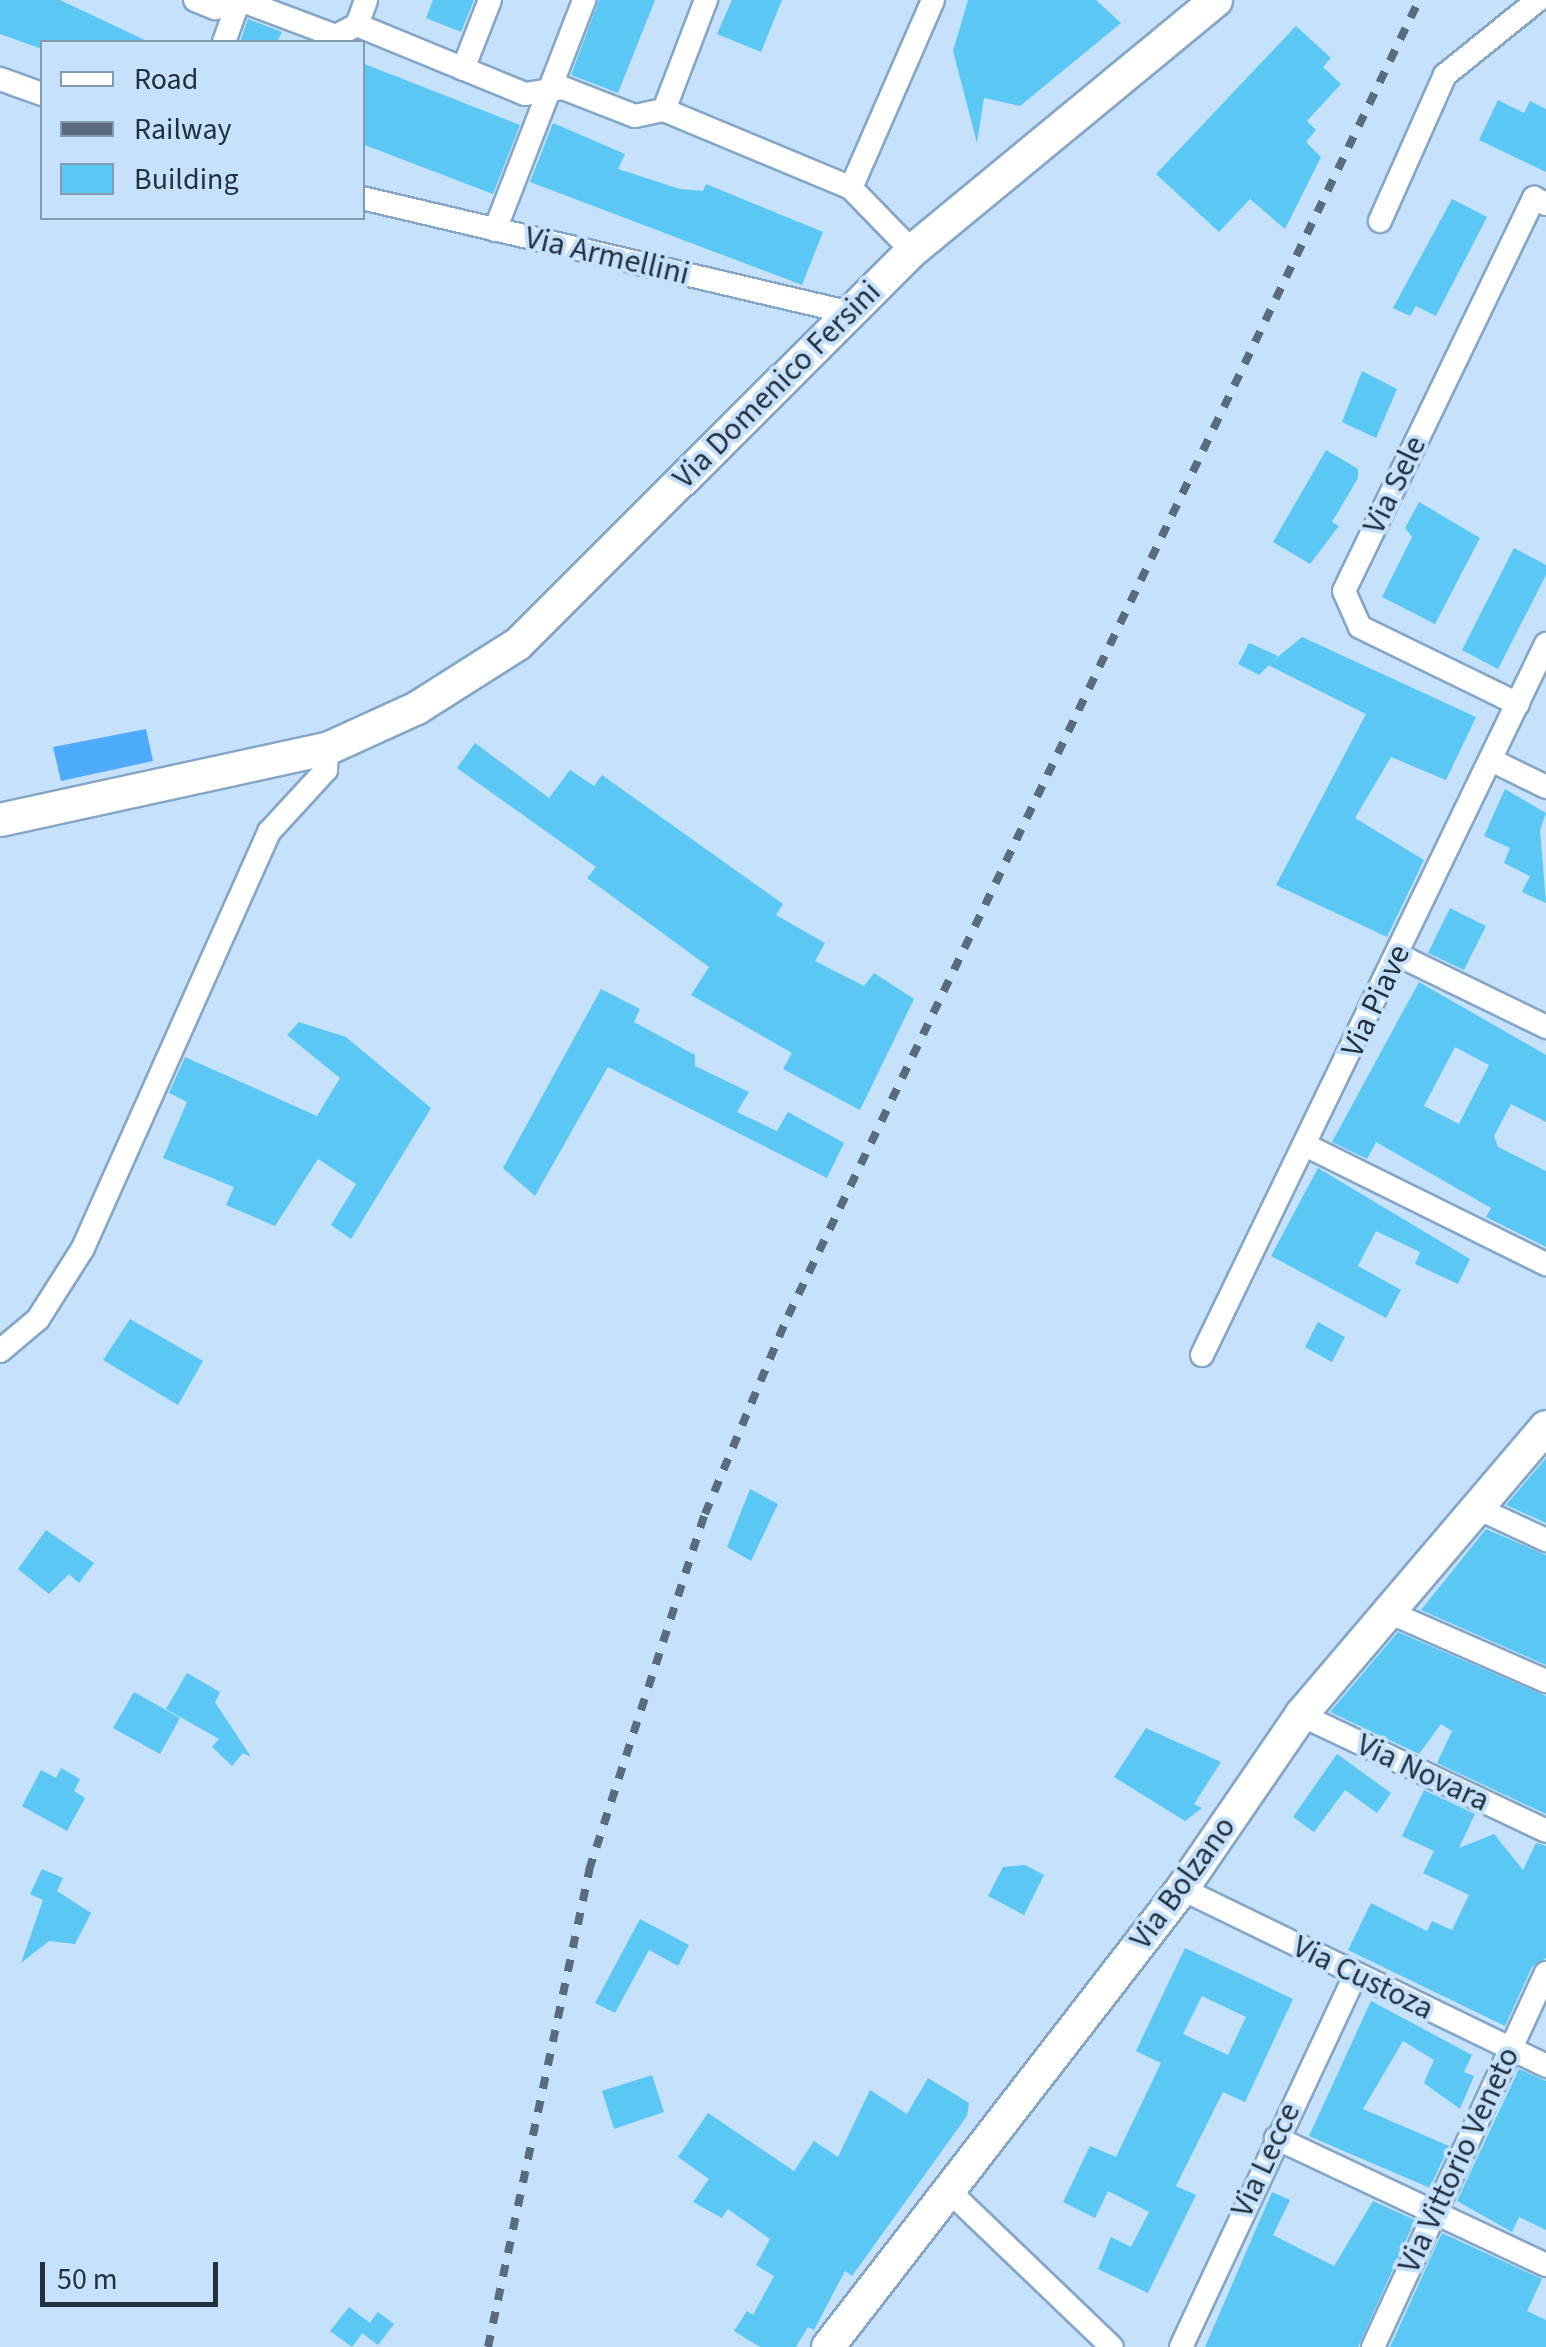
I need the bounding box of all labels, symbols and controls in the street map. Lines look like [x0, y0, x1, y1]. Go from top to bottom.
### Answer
legend [40, 40, 365, 220]
text: Road [134, 58, 198, 101]
text: Railway [134, 108, 232, 151]
text: Building [134, 158, 239, 201]
street label: Via Armellini [521, 218, 693, 294]
street label: Via Domenico Fersini [665, 273, 889, 497]
street label: Via Sele [1355, 430, 1435, 540]
street label: Via Piave [1333, 939, 1419, 1063]
street label: Via Novara [1351, 1726, 1495, 1820]
street label: Via Bolzano [1122, 1809, 1244, 1957]
street label: Via Custoza [1286, 1928, 1440, 2028]
street label: Via Vittorio Veneto [1390, 2041, 1528, 2279]
street label: Via Lecce [1223, 2097, 1309, 2223]
scale bar [45, 2242, 222, 2304]
text: 50 m [57, 2258, 118, 2301]

